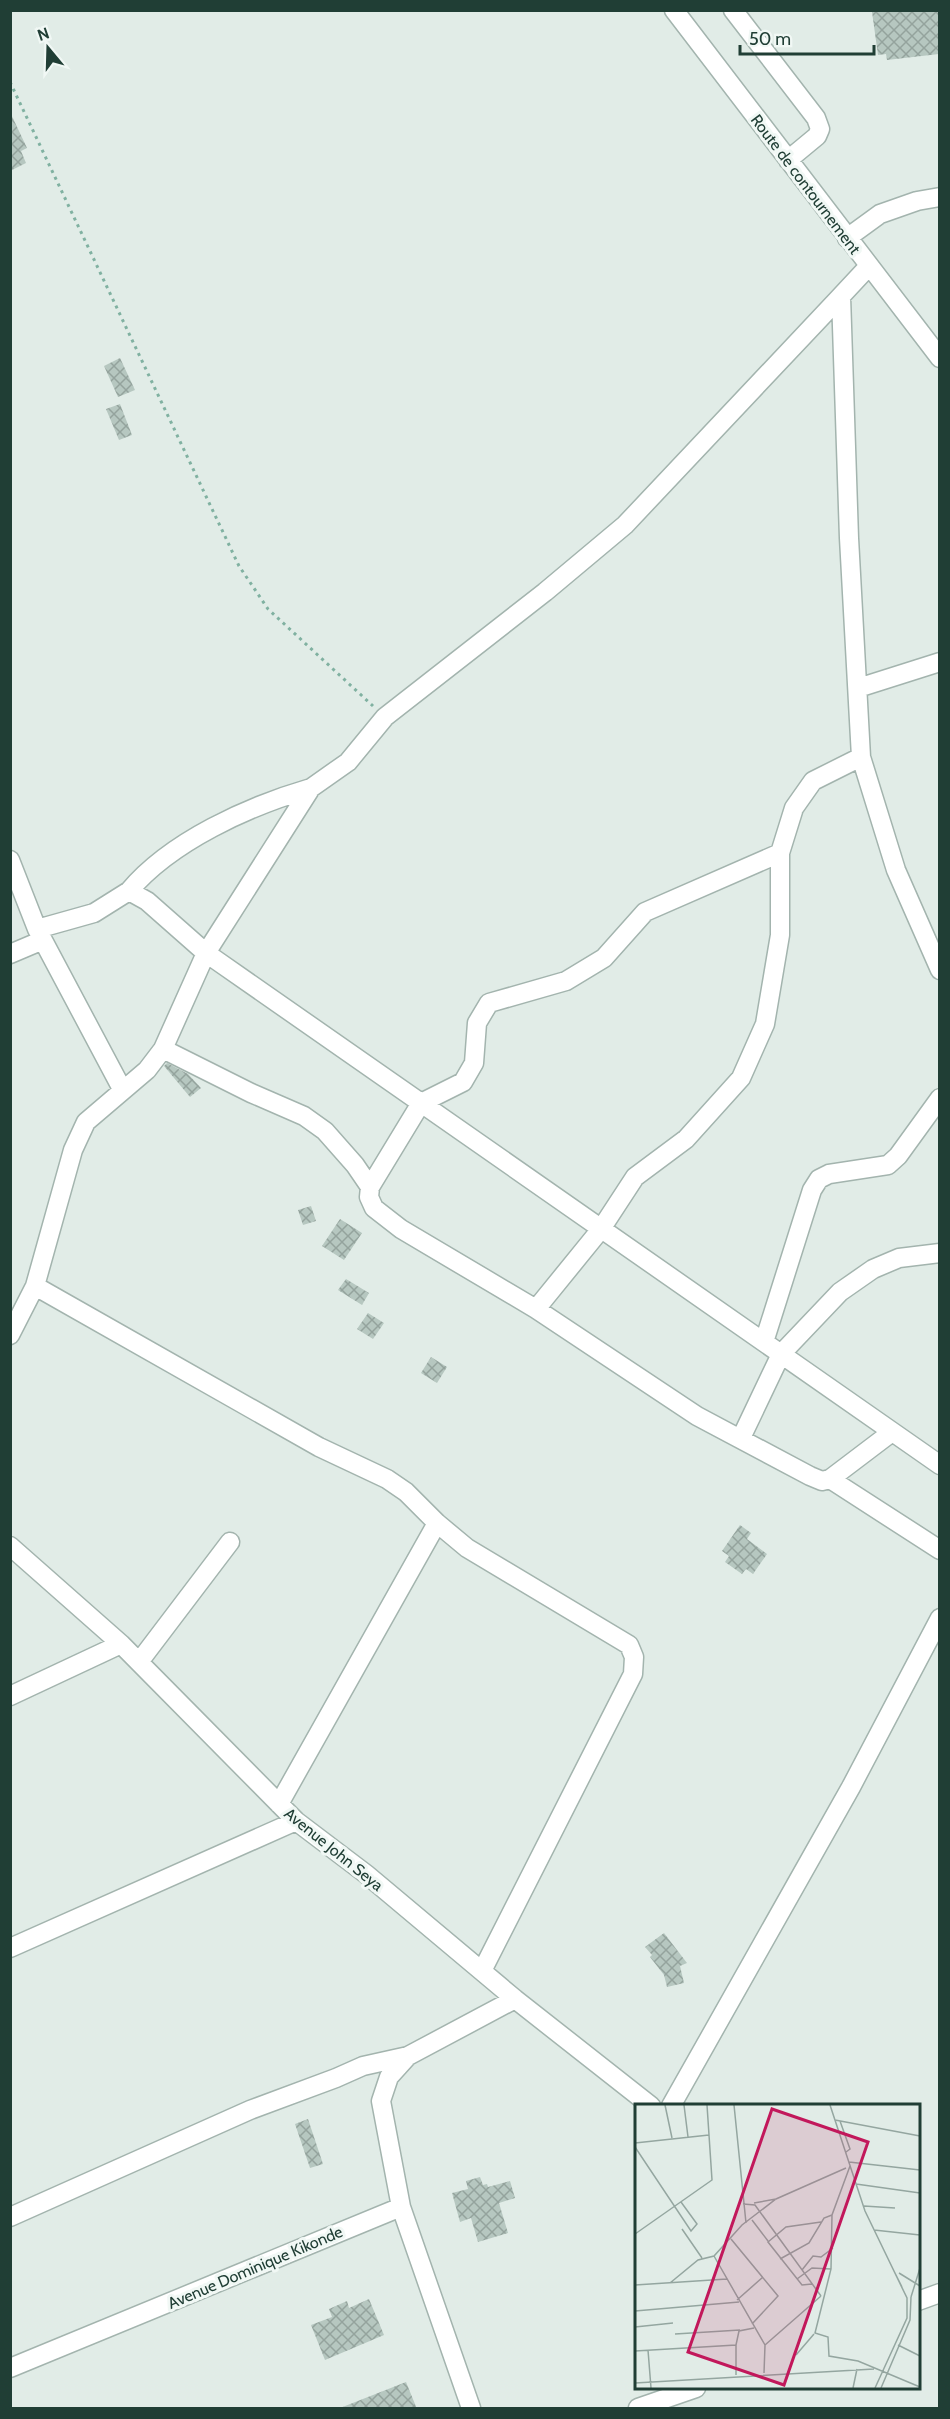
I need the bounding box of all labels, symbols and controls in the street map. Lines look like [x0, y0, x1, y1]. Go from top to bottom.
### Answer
north arrow [18, 18, 78, 78]
scale bar [740, 18, 874, 56]
text: N [35, 23, 52, 45]
text: 50 m [749, 28, 791, 50]
street label: Route de contournement [747, 111, 865, 258]
street label: Avenue John Seya [281, 1804, 387, 1895]
inset map [635, 2104, 920, 2389]
street label: Avenue Dominique Kikonde [165, 2222, 345, 2313]

